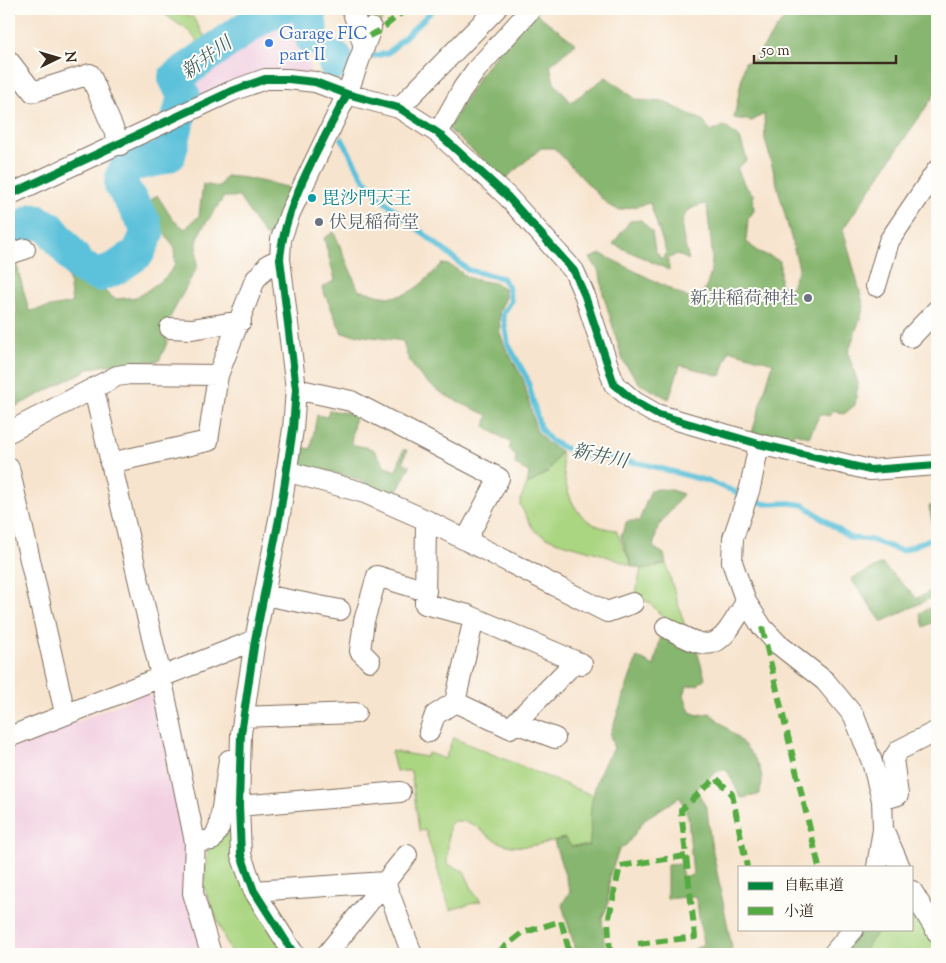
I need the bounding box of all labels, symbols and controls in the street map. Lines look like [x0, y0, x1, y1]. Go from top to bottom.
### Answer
place label: Garage FIC part II [279, 22, 368, 69]
water label: 新井川 [176, 30, 240, 87]
north arrow [32, 32, 82, 82]
scale bar [754, 32, 896, 64]
marker: Garage FIC part II [263, 37, 275, 49]
text: 50 m [760, 41, 790, 62]
text: N [59, 51, 79, 63]
place label: 毘沙門天王 [322, 187, 412, 213]
marker: 毘沙門天王 [306, 192, 318, 204]
place label: 伏見稲荷堂 [329, 211, 419, 237]
marker: 伏見稲荷堂 [313, 216, 325, 228]
place label: 新井稲荷神社 [690, 287, 798, 313]
marker: 新井稲荷神社 [802, 292, 814, 304]
water label: 新井川 [569, 438, 632, 477]
legend [738, 866, 914, 930]
text: 自転車道 [784, 876, 844, 897]
text: 小道 [784, 902, 814, 923]

